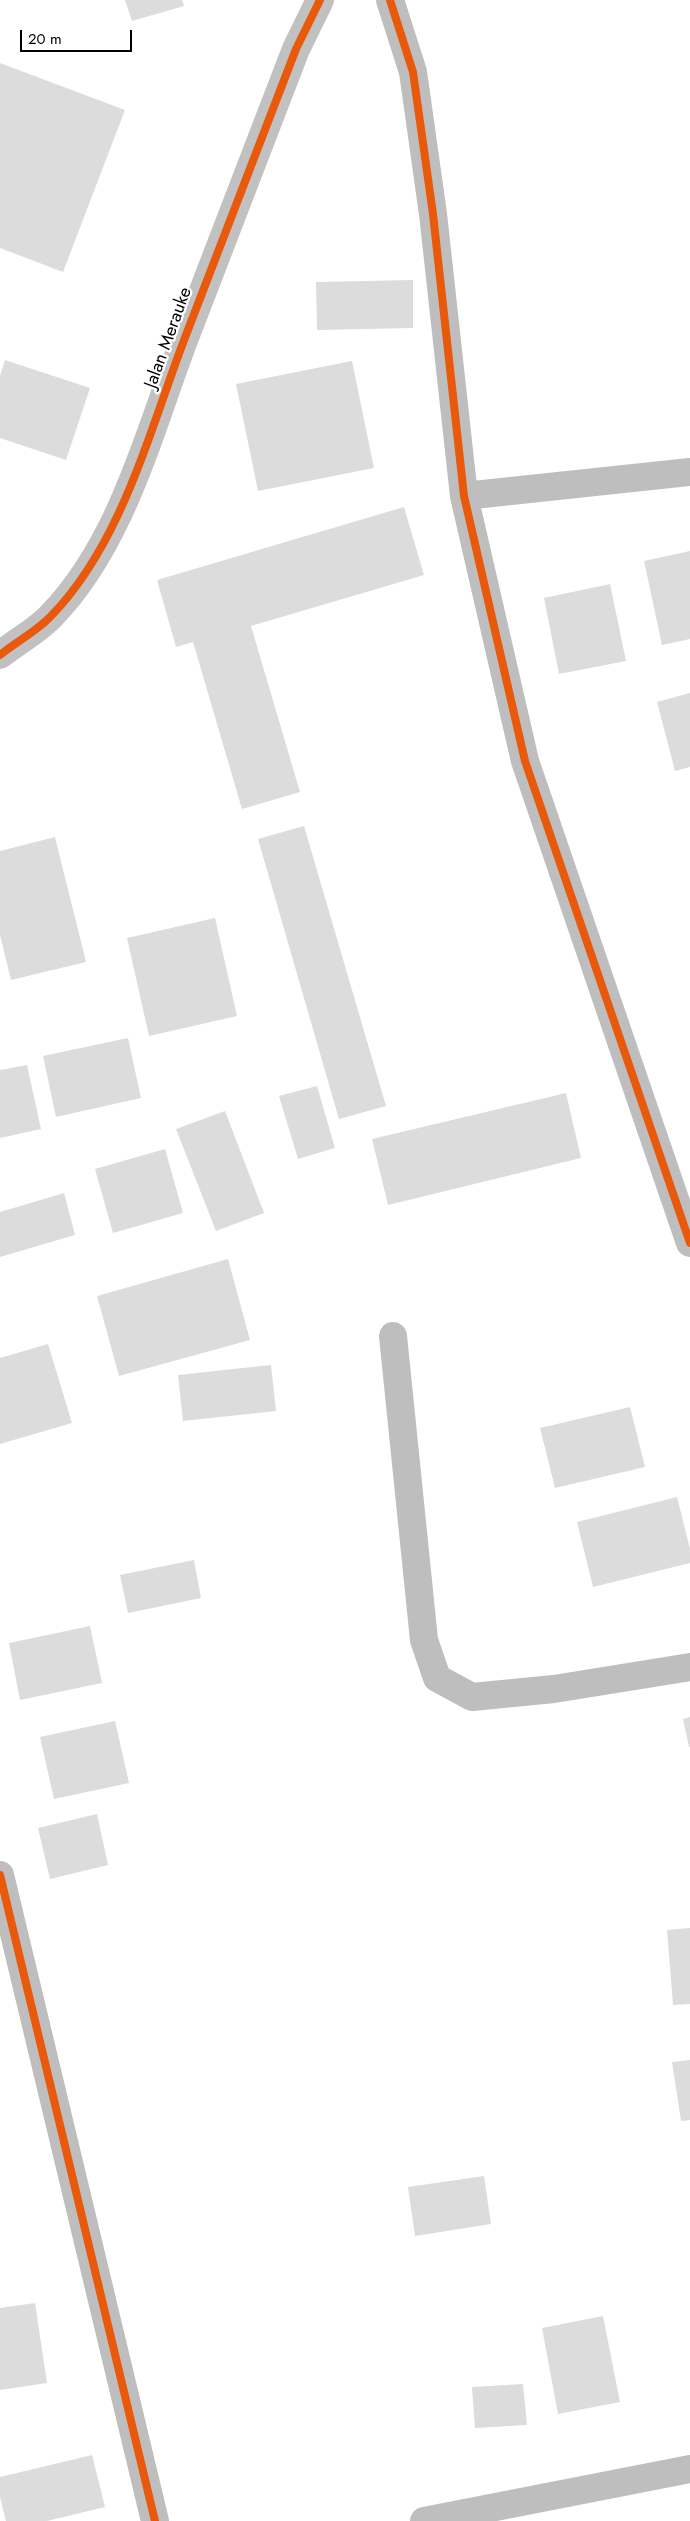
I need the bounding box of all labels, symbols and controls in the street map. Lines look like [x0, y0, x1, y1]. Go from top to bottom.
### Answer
scale bar [22, 20, 135, 52]
text: 20 m [28, 28, 62, 50]
street label: Jalan Merauke [141, 285, 197, 391]

